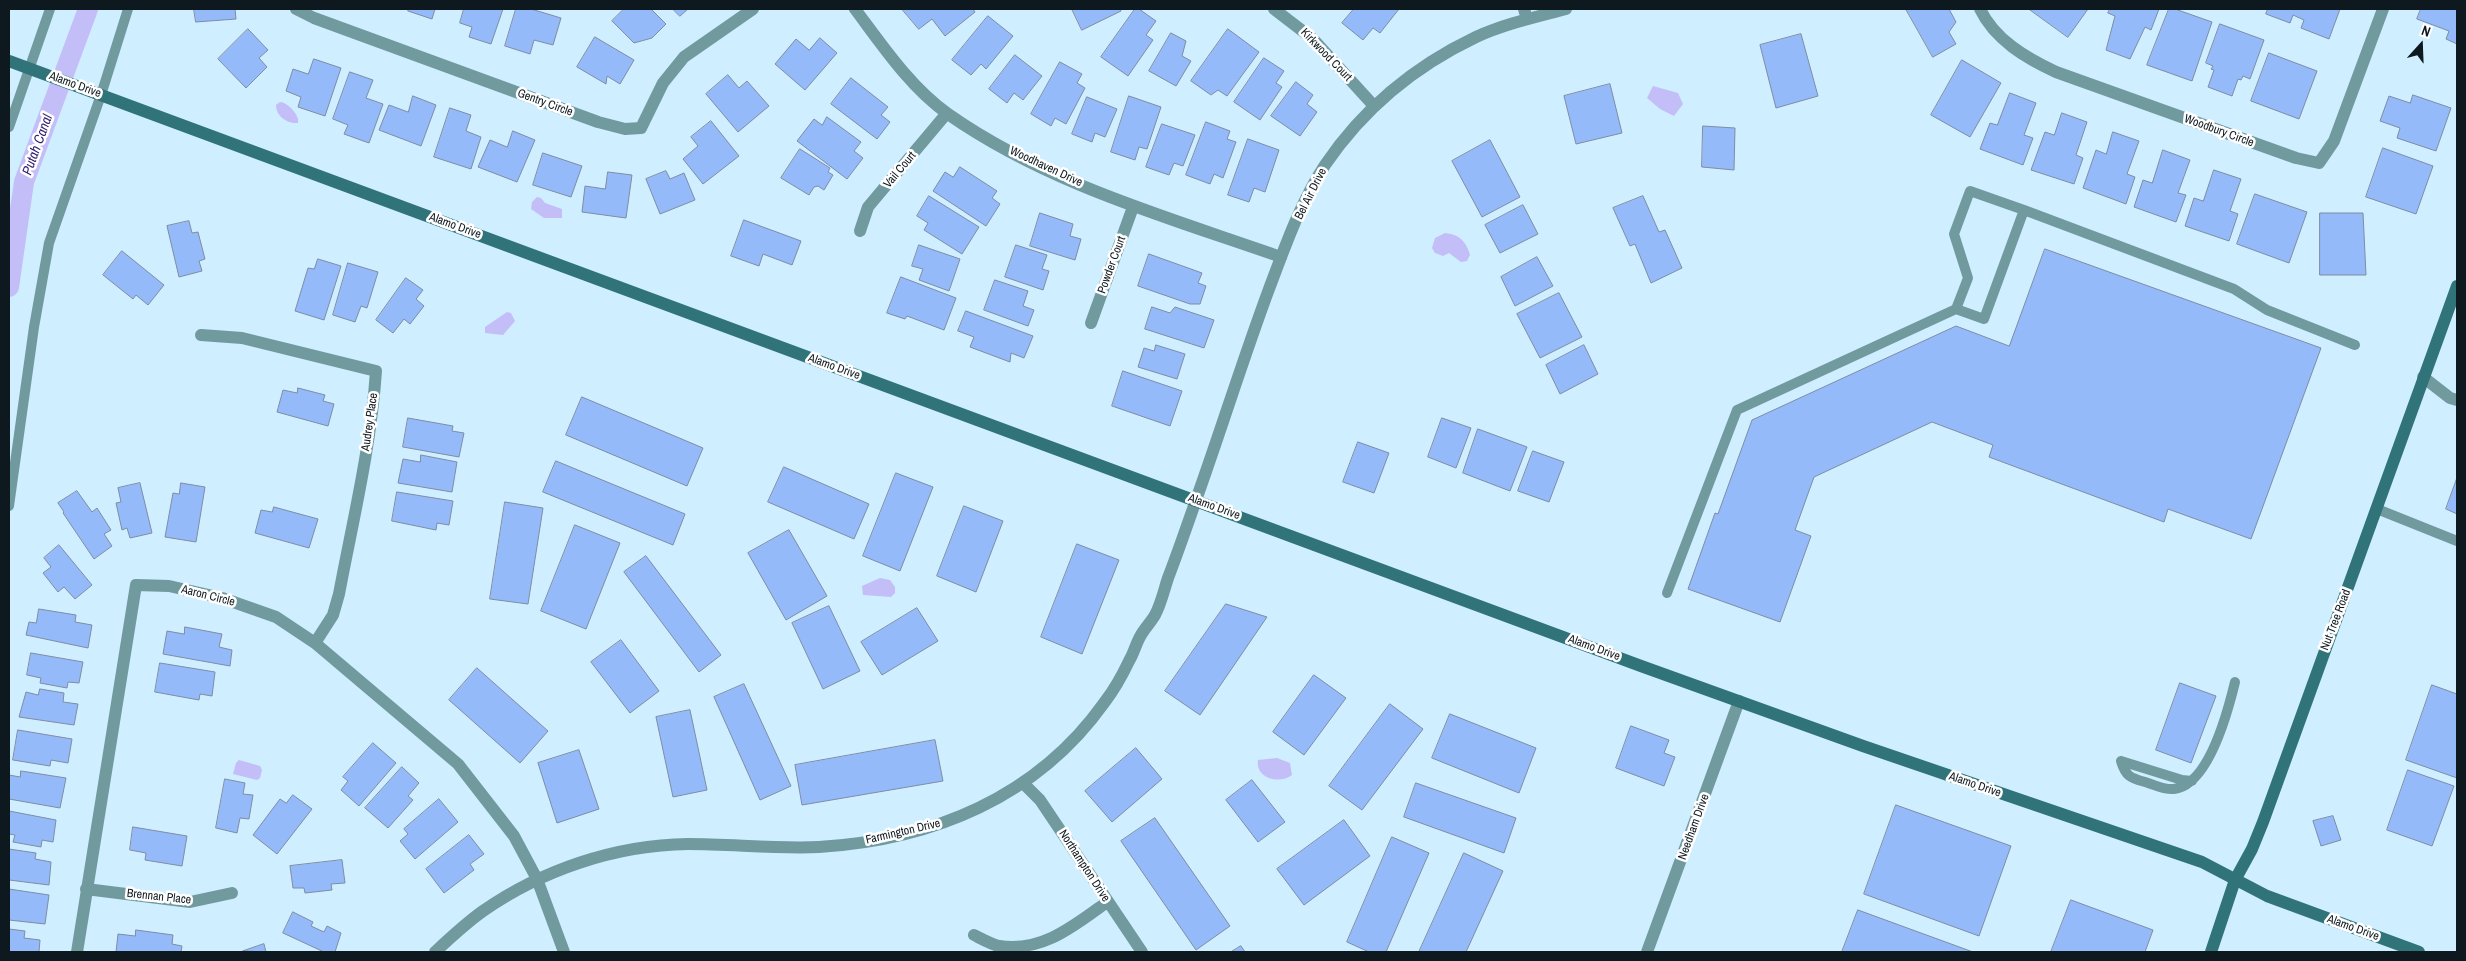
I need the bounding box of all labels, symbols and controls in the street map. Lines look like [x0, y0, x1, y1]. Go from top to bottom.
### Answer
north arrow [2396, 20, 2446, 70]
text: N [2419, 21, 2433, 41]
street label: Kirkwood Court [1297, 26, 1355, 84]
street label: Alamo Drive [47, 69, 103, 101]
street label: Gentry Circle [515, 86, 575, 120]
water label: Putah Canal [19, 112, 57, 178]
street label: Woodbury Circle [2182, 112, 2256, 150]
street label: Woodhaven Drive [1007, 144, 1085, 190]
street label: Vail Court [881, 149, 919, 191]
street label: Bel Air Drive [1292, 166, 1330, 222]
street label: Alamo Drive [427, 210, 483, 242]
street label: Powder Court [1095, 234, 1129, 296]
street label: Alamo Drive [806, 351, 862, 383]
street label: Audrey Place [359, 392, 381, 452]
street label: Alamo Drive [1186, 491, 1242, 523]
street label: Aaron Circle [180, 582, 236, 610]
street label: Nut Tree Road [2318, 587, 2354, 653]
street label: Alamo Drive [1566, 632, 1622, 664]
street label: Alamo Drive [1947, 769, 2003, 801]
street label: Needham Drive [1675, 792, 1713, 862]
street label: Farmington Drive [864, 816, 942, 848]
street label: Northampton Drive [1055, 827, 1113, 905]
street label: Brennan Place [126, 886, 192, 908]
street label: Alamo Drive [2325, 912, 2381, 944]

